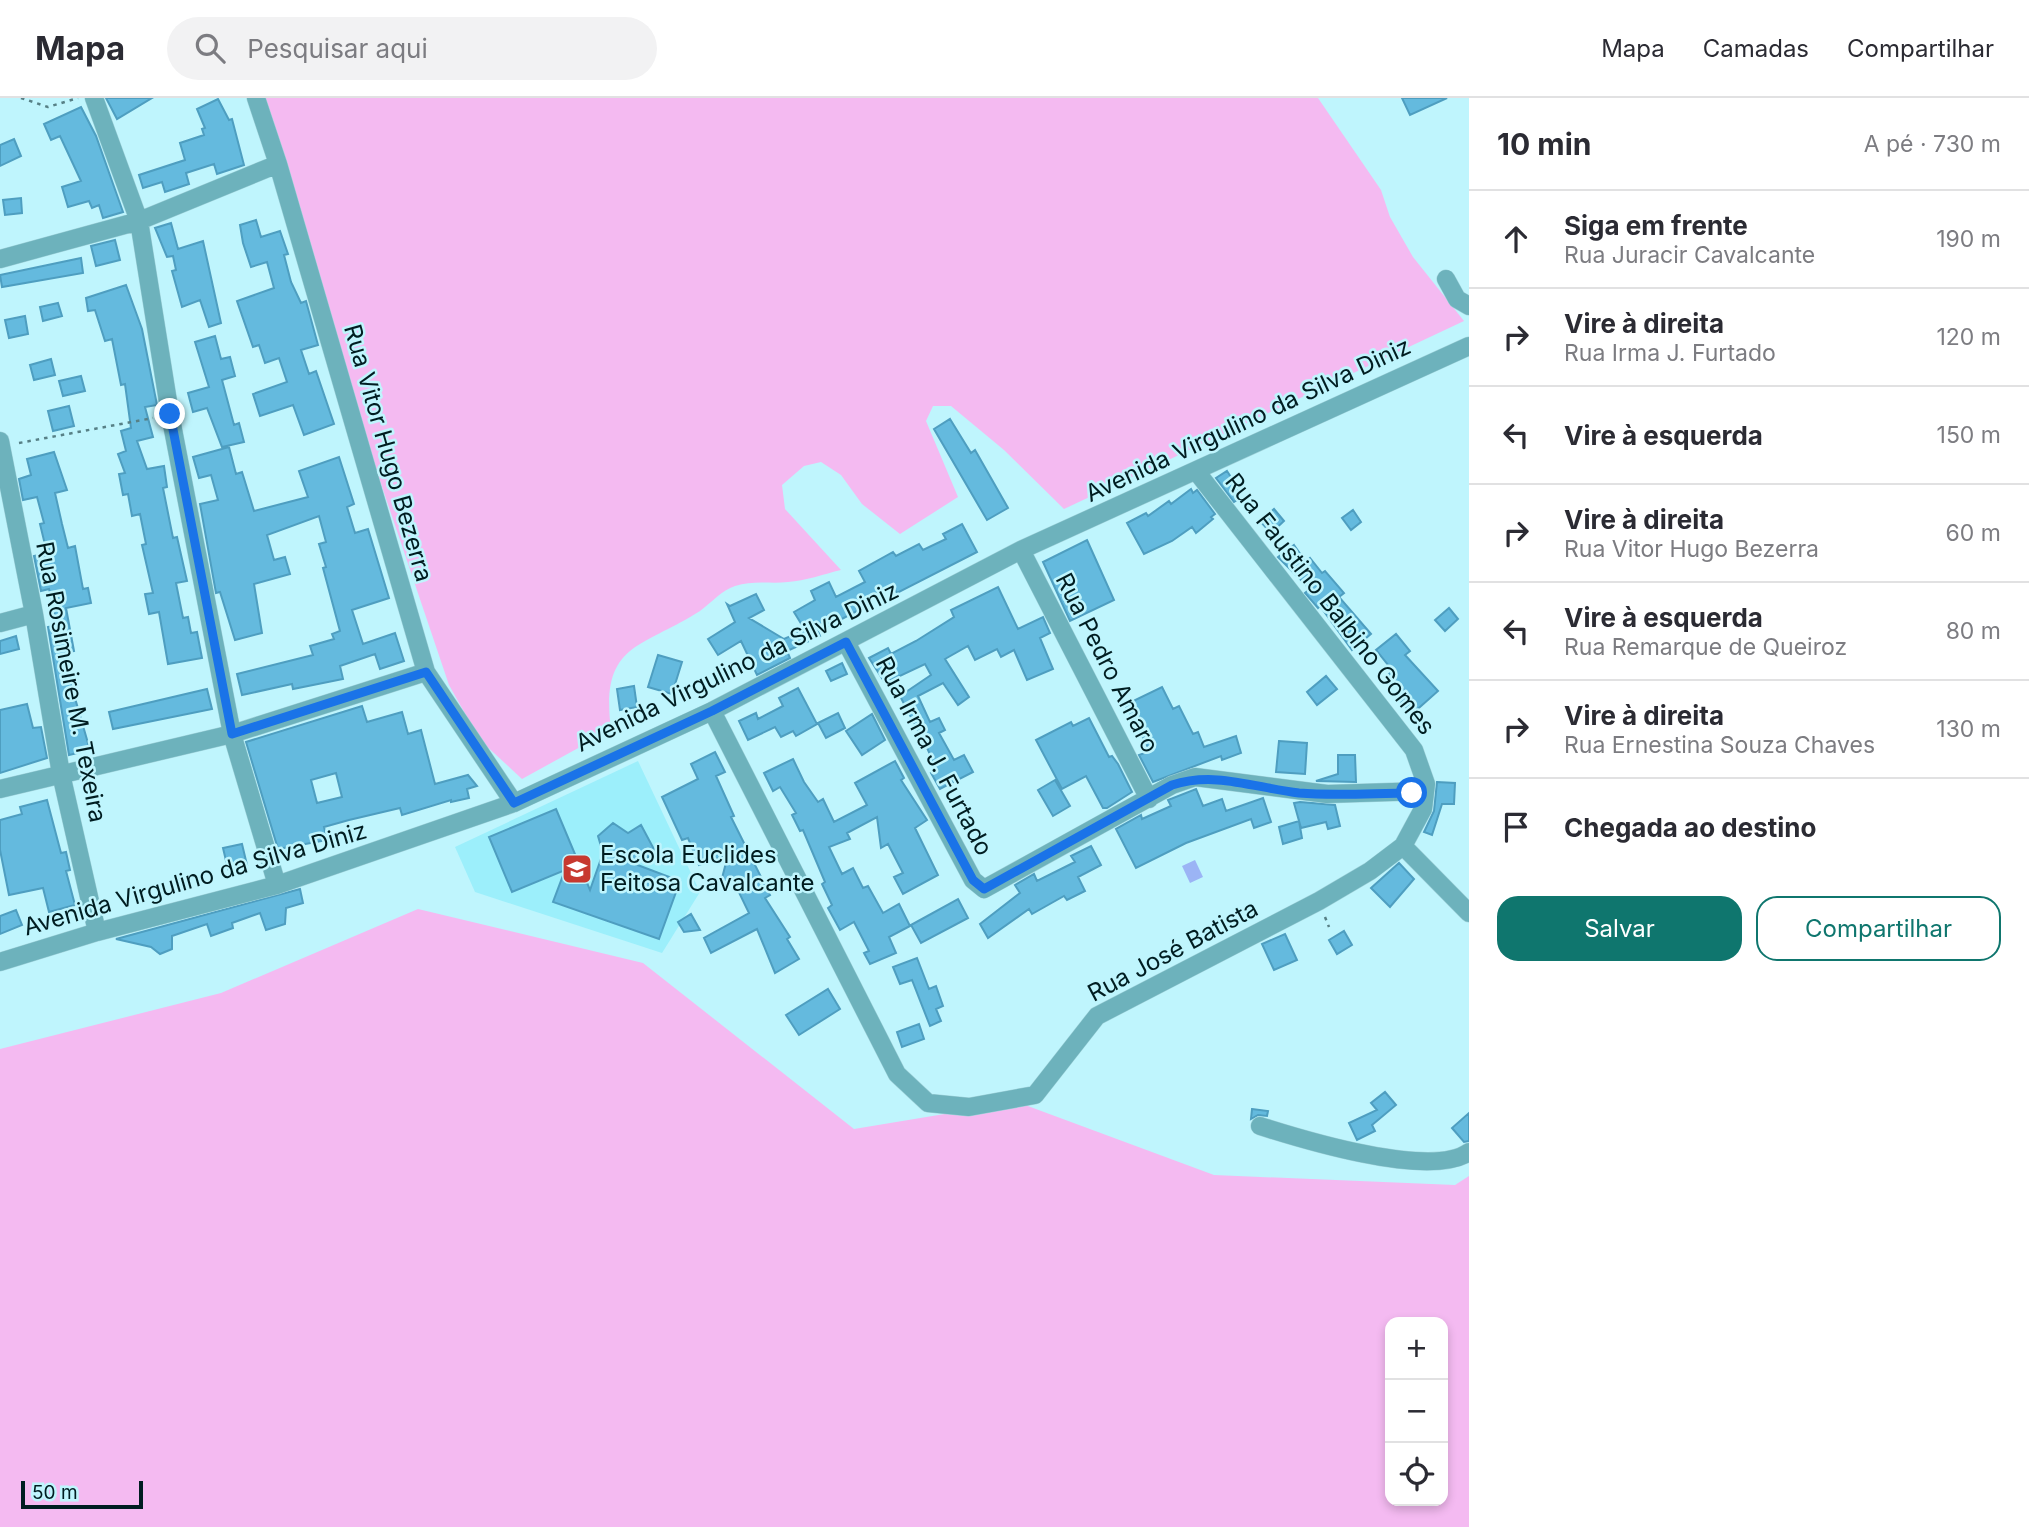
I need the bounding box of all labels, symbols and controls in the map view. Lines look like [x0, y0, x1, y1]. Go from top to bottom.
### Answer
search box [167, 17, 657, 80]
text: Mapa [35, 28, 125, 68]
icon: search [191, 29, 229, 67]
text: Pesquisar aqui [247, 33, 428, 64]
text: Mapa [1601, 34, 1665, 63]
text: Camadas [1703, 34, 1809, 63]
text: Compartilhar [1847, 34, 1994, 63]
text: 10 min [1497, 126, 1591, 162]
text: A pé · 730 m [1864, 130, 2001, 158]
text: Siga em frente [1564, 210, 1748, 241]
icon: ahead [1497, 220, 1535, 258]
text: 190 m [1936, 225, 2001, 253]
text: Rua Juracir Cavalcante [1564, 241, 1815, 269]
text: Vire à direita [1564, 308, 1724, 339]
icon: right [1497, 318, 1535, 356]
street label: Rua Vitor Hugo Bezerra [338, 321, 439, 585]
text: 120 m [1936, 323, 2001, 351]
street label: Avenida Virgulino da Silva Diniz [1080, 331, 1415, 508]
text: Rua Irma J. Furtado [1564, 339, 1776, 367]
route end [154, 398, 185, 429]
icon: left [1497, 416, 1535, 454]
text: Vire à esquerda [1564, 420, 1763, 451]
text: 150 m [1937, 421, 2001, 449]
street label: Rua Faustino Balbino Gomes [1219, 467, 1441, 740]
text: Vire à direita [1564, 504, 1724, 535]
icon: right [1497, 514, 1535, 552]
text: 60 m [1946, 519, 2001, 547]
text: Rua Vitor Hugo Bezerra [1564, 535, 1819, 563]
street label: Rua Rosimeire M. Texeira [30, 539, 113, 825]
street label: Rua Pedro Amaro [1050, 568, 1165, 757]
street label: Avenida Virgulino da Silva Diniz [571, 576, 903, 758]
text: Vire à esquerda [1564, 602, 1763, 633]
icon: left [1497, 612, 1535, 650]
text: 80 m [1946, 617, 2001, 645]
text: Rua Remarque de Queiroz [1564, 633, 1847, 661]
street label: Rua Irma J. Furtado [870, 651, 999, 860]
text: Vire à direita [1564, 700, 1724, 731]
icon: right [1497, 710, 1535, 748]
text: 130 m [1936, 715, 2001, 743]
text: Rua Ernestina Souza Chaves [1564, 731, 1875, 759]
route start [1396, 777, 1427, 808]
icon: arrive [1497, 808, 1535, 846]
text: Chegada ao destino [1564, 812, 1816, 843]
street label: Avenida Virgulino da Silva Diniz [20, 816, 370, 941]
place label: Escola Euclides Feitosa Cavalcante [600, 840, 814, 897]
school or university icon: Escola Euclides Feitosa Cavalcante [560, 852, 594, 886]
street label: Rua José Batista [1083, 894, 1263, 1008]
button: Salvar [1497, 896, 1742, 961]
button: Compartilhar [1756, 896, 2001, 961]
map controls [1385, 1317, 1448, 1506]
button: + [1385, 1317, 1448, 1380]
button: − [1385, 1380, 1448, 1443]
button: locate [1385, 1443, 1448, 1506]
scale bar [21, 1478, 144, 1510]
text: 50 m [32, 1481, 78, 1504]

